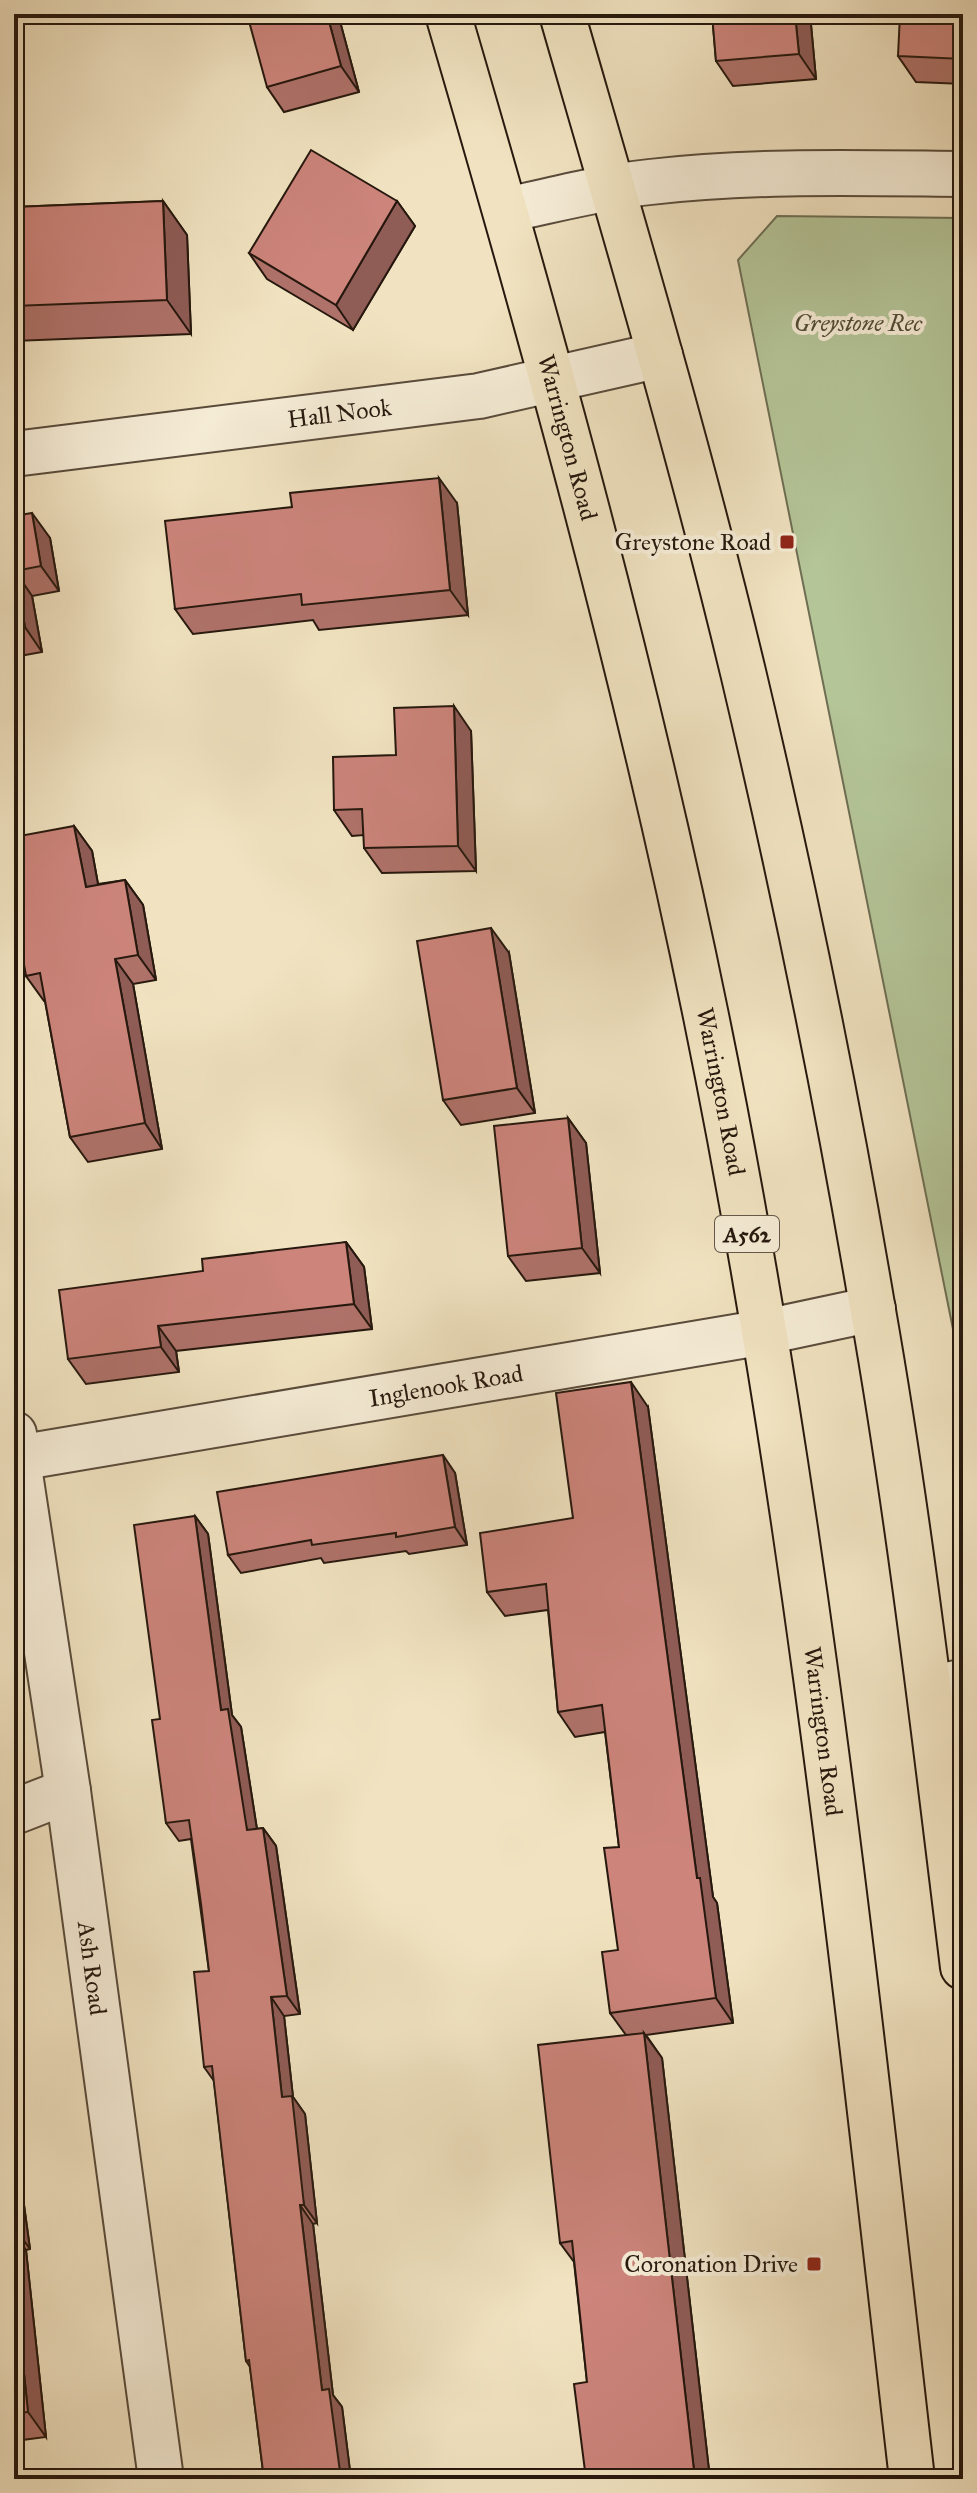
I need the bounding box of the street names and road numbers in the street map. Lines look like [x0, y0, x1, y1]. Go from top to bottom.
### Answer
street label: Warrington Road [531, 351, 604, 524]
street label: Hall Nook [286, 392, 394, 435]
street label: Warrington Road [690, 1005, 752, 1178]
road number: A562 [715, 1216, 779, 1252]
street label: Inglenook Road [367, 1358, 525, 1414]
street label: Warrington Road [797, 1645, 849, 1818]
street label: Ash Road [71, 1918, 113, 2017]

